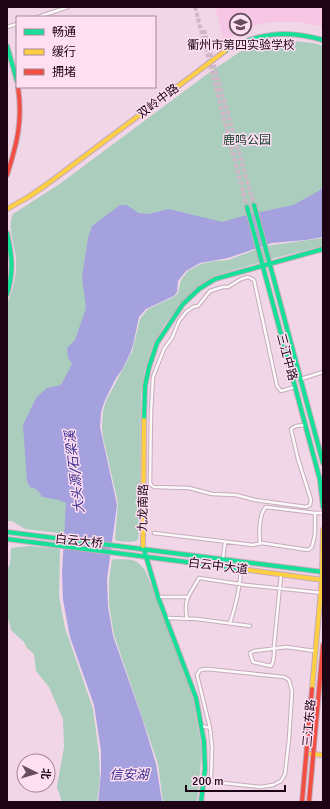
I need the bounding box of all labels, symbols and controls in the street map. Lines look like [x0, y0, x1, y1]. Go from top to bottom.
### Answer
school or university icon: 衢州市第四实验学校 [228, 11, 254, 37]
legend [16, 16, 156, 88]
text: 畅通 [52, 25, 76, 40]
place label: 衢州市第四实验学校 [187, 38, 295, 53]
text: 缓行 [52, 45, 76, 60]
text: 拥堵 [52, 65, 76, 80]
street label: 双岭中路 [135, 81, 182, 122]
park label: 鹿鸣公园 [223, 133, 271, 148]
street label: 三江中路 [273, 332, 300, 382]
water label: 大头源/石梁溪 [62, 427, 88, 514]
street label: 九龙南路 [136, 484, 151, 532]
street label: 白云大桥 [54, 532, 104, 551]
street label: 白云中大道 [187, 555, 249, 578]
street label: 三江东路 [300, 698, 319, 748]
north arrow [16, 753, 56, 793]
water label: 信安湖 [109, 767, 150, 783]
scale bar [186, 767, 285, 793]
text: 北 [39, 768, 52, 780]
text: 200 m [192, 774, 224, 789]

